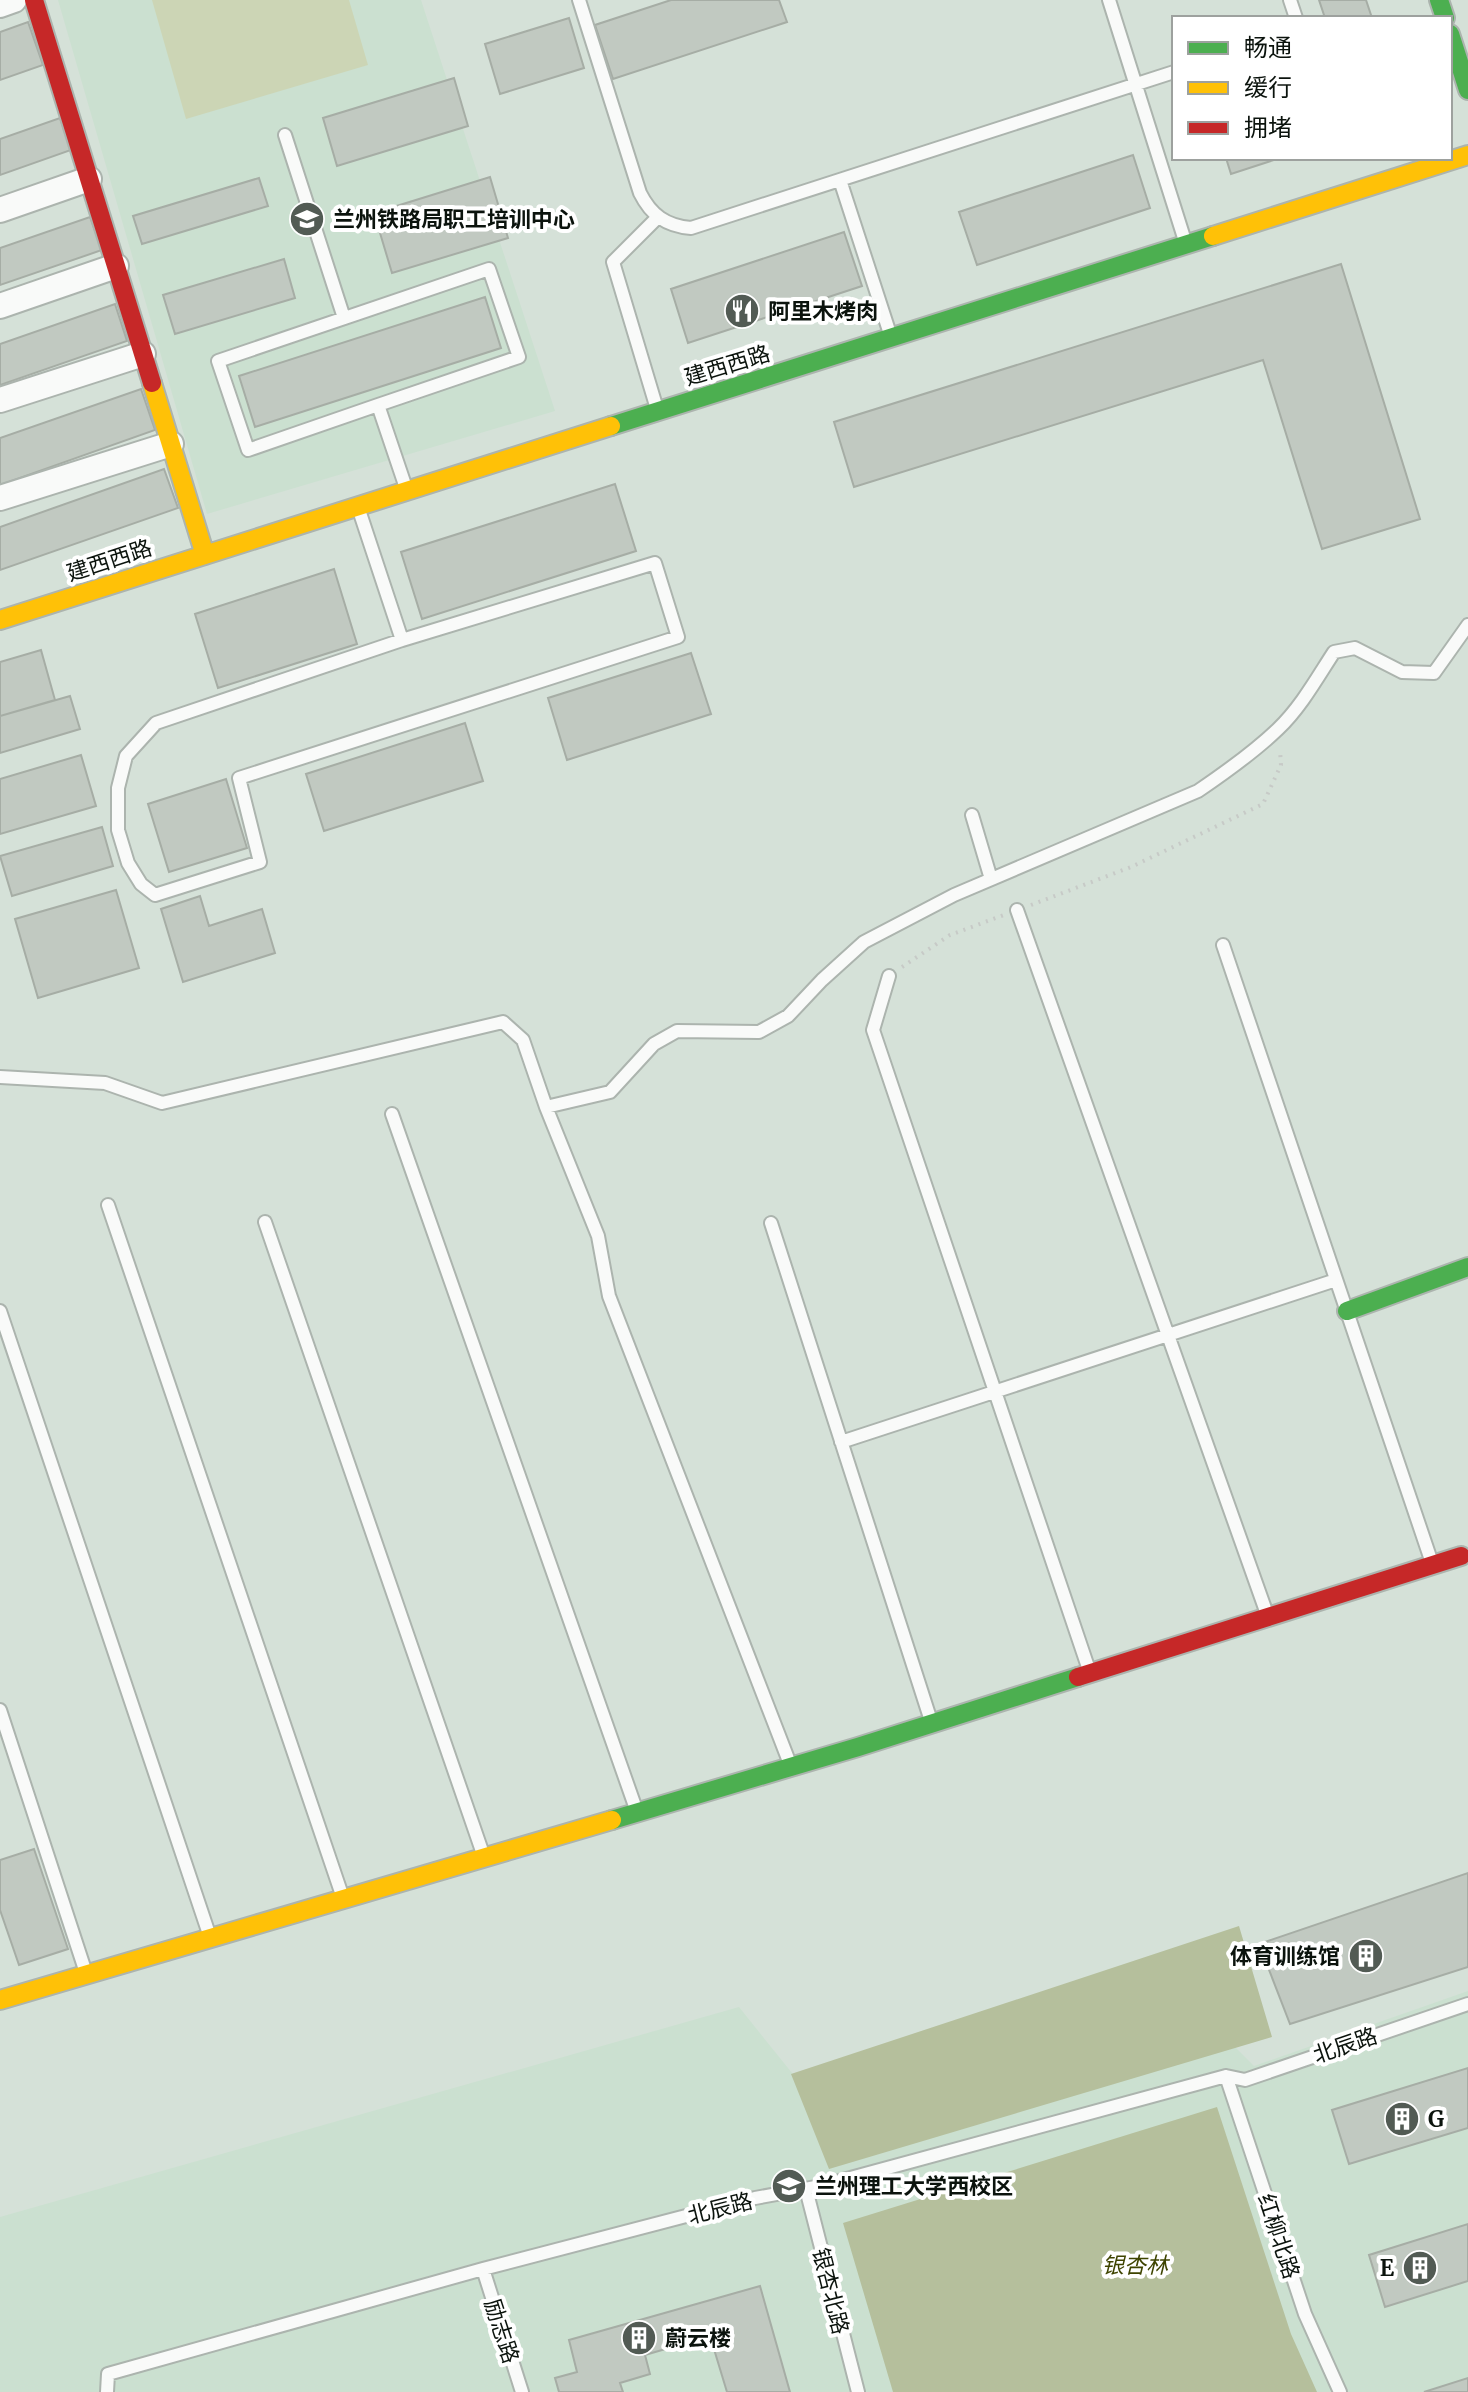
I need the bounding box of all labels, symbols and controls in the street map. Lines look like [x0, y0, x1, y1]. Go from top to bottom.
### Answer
legend [1172, 16, 1452, 160]
text: 畅通 [1244, 32, 1292, 63]
text: 缓行 [1244, 72, 1292, 103]
text: 拥堵 [1244, 112, 1292, 143]
school or university icon: 兰州铁路局职工培训中心 [288, 200, 326, 238]
place label: 兰州铁路局职工培训中心 [333, 205, 575, 233]
restaurant icon: 阿里木烤肉 [723, 292, 761, 330]
place label: 阿里木烤肉 [768, 297, 878, 325]
street label: 建西西路 [681, 339, 773, 391]
street label: 建西西路 [63, 533, 155, 587]
building icon: 体育训练馆 [1347, 1937, 1385, 1975]
place label: 体育训练馆 [1230, 1942, 1340, 1970]
street label: 北辰路 [1309, 2021, 1381, 2069]
building icon: G [1383, 2100, 1421, 2138]
place label: G [1428, 2105, 1444, 2133]
school or university icon: 兰州理工大学西校区 [770, 2167, 808, 2205]
place label: 兰州理工大学西校区 [815, 2172, 1013, 2200]
street label: 北辰路 [685, 2186, 755, 2230]
street label: 红柳北路 [1252, 2190, 1306, 2282]
street label: 银杏北路 [807, 2245, 855, 2337]
building icon: E [1401, 2249, 1439, 2287]
park label: 银杏林 [1102, 2251, 1171, 2279]
place label: E [1380, 2254, 1395, 2282]
street label: 励志路 [478, 2295, 526, 2367]
building icon: 蔚云楼 [620, 2319, 658, 2357]
place label: 蔚云楼 [665, 2324, 731, 2352]

